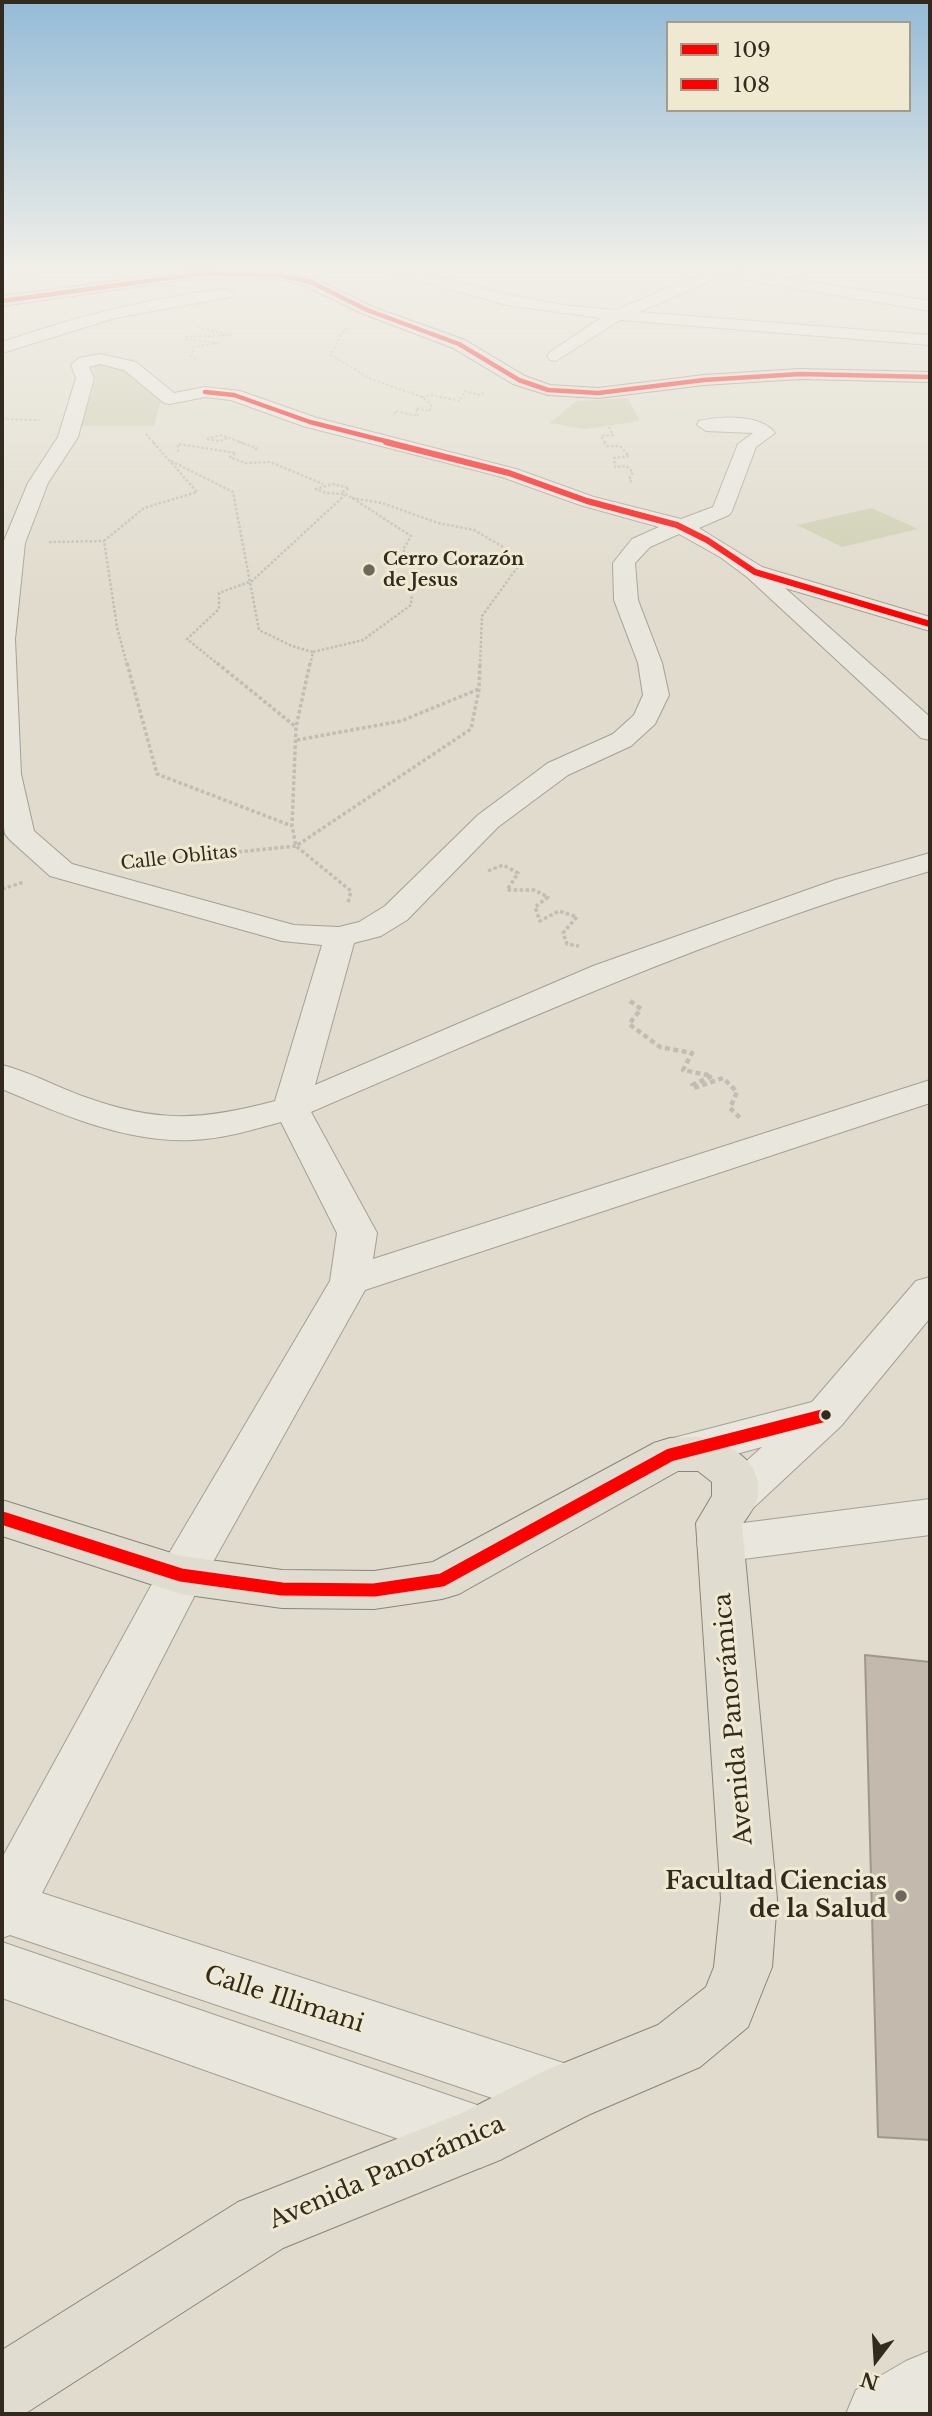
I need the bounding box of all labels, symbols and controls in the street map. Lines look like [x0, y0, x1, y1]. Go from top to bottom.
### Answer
legend [666, 21, 911, 112]
text: 109 [733, 37, 771, 63]
text: 108 [733, 72, 770, 98]
place label: Cerro Corazón de Jesus [383, 549, 524, 592]
marker: Cerro Corazón de Jesus [361, 562, 377, 578]
street label: Calle Oblitas [120, 841, 238, 875]
unlabelled marker [819, 1408, 833, 1422]
street label: Avenida Panorámica [709, 1592, 759, 1846]
place label: Facultad Ciencias de la Salud [665, 1868, 887, 1924]
marker: Facultad Ciencias de la Salud [893, 1888, 909, 1904]
street label: Calle Illimani [200, 1961, 368, 2039]
street label: Avenida Panorámica [265, 2110, 509, 2236]
north arrow [841, 2325, 911, 2395]
text: N [858, 2367, 882, 2394]

